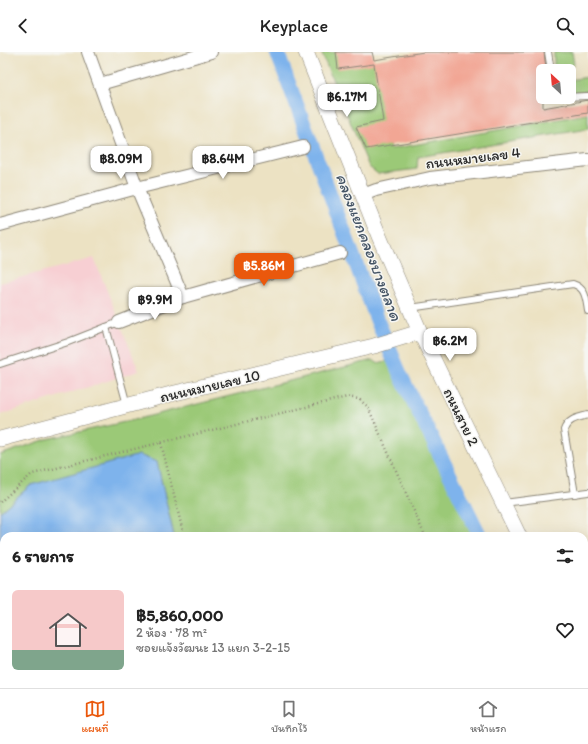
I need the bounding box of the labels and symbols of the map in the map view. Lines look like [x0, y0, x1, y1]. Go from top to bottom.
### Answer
north arrow [536, 64, 576, 104]
pin: ฿6.17M [314, 84, 380, 118]
street label: ถนนหมายเลข 4 [425, 143, 521, 173]
pin: ฿8.09M [88, 146, 154, 180]
pin: ฿8.64M [190, 146, 256, 180]
water label: คลองแยกคลองบางตลาด [332, 171, 406, 324]
pin: ฿5.86M [231, 253, 297, 287]
pin: ฿9.9M [127, 287, 183, 321]
pin: ฿6.2M [422, 328, 478, 362]
street label: ถนนหมายเลข 10 [158, 366, 262, 406]
street label: ถนนสาย 2 [439, 385, 483, 449]

